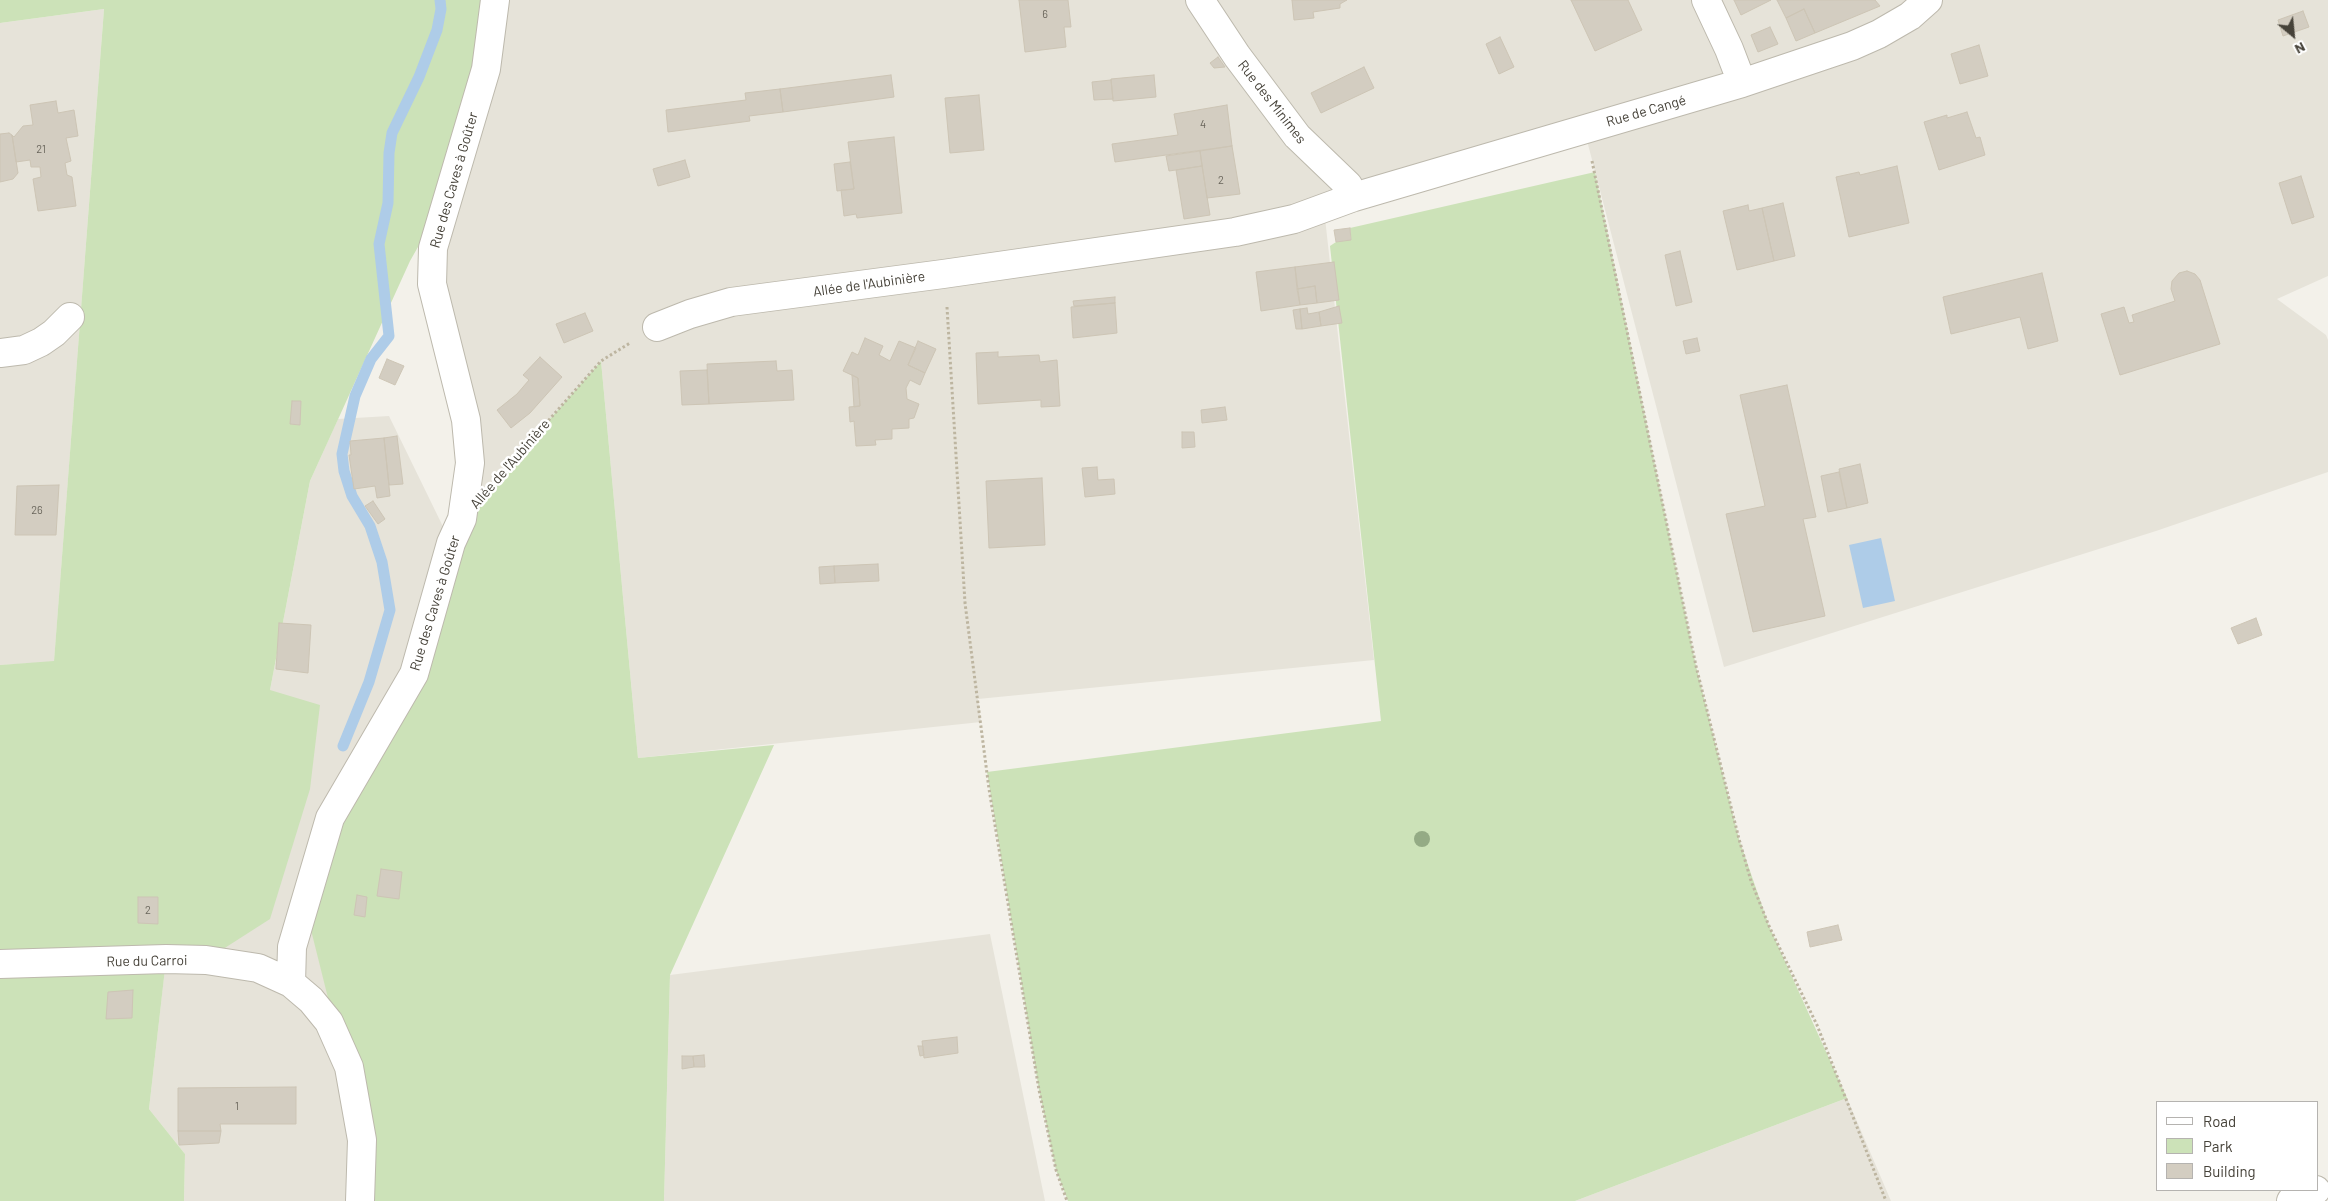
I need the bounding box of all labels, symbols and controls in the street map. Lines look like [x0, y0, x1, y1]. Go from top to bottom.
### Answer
house number: 6 [1042, 7, 1048, 21]
north arrow [2268, 10, 2318, 60]
text: N [2292, 39, 2308, 58]
street label: Rue des Minimes [1234, 57, 1310, 147]
street label: Rue de Cangé [1604, 92, 1688, 130]
street label: Rue des Caves à Goûter [427, 110, 481, 250]
house number: 4 [1200, 117, 1206, 131]
house number: 21 [36, 142, 46, 156]
house number: 2 [1218, 173, 1224, 187]
street label: Allée de l'Aubinière [812, 268, 926, 300]
street label: Allée de l'Aubinière [467, 416, 553, 512]
house number: 26 [31, 503, 43, 517]
street label: Rue des Caves à Goûter [406, 533, 464, 673]
house number: 2 [145, 903, 151, 917]
street label: Rue du Carroi [106, 952, 188, 970]
house number: 1 [235, 1099, 239, 1113]
legend [2156, 1101, 2318, 1191]
text: Road [2203, 1112, 2236, 1130]
text: Park [2203, 1137, 2232, 1155]
text: Building [2203, 1162, 2256, 1180]

